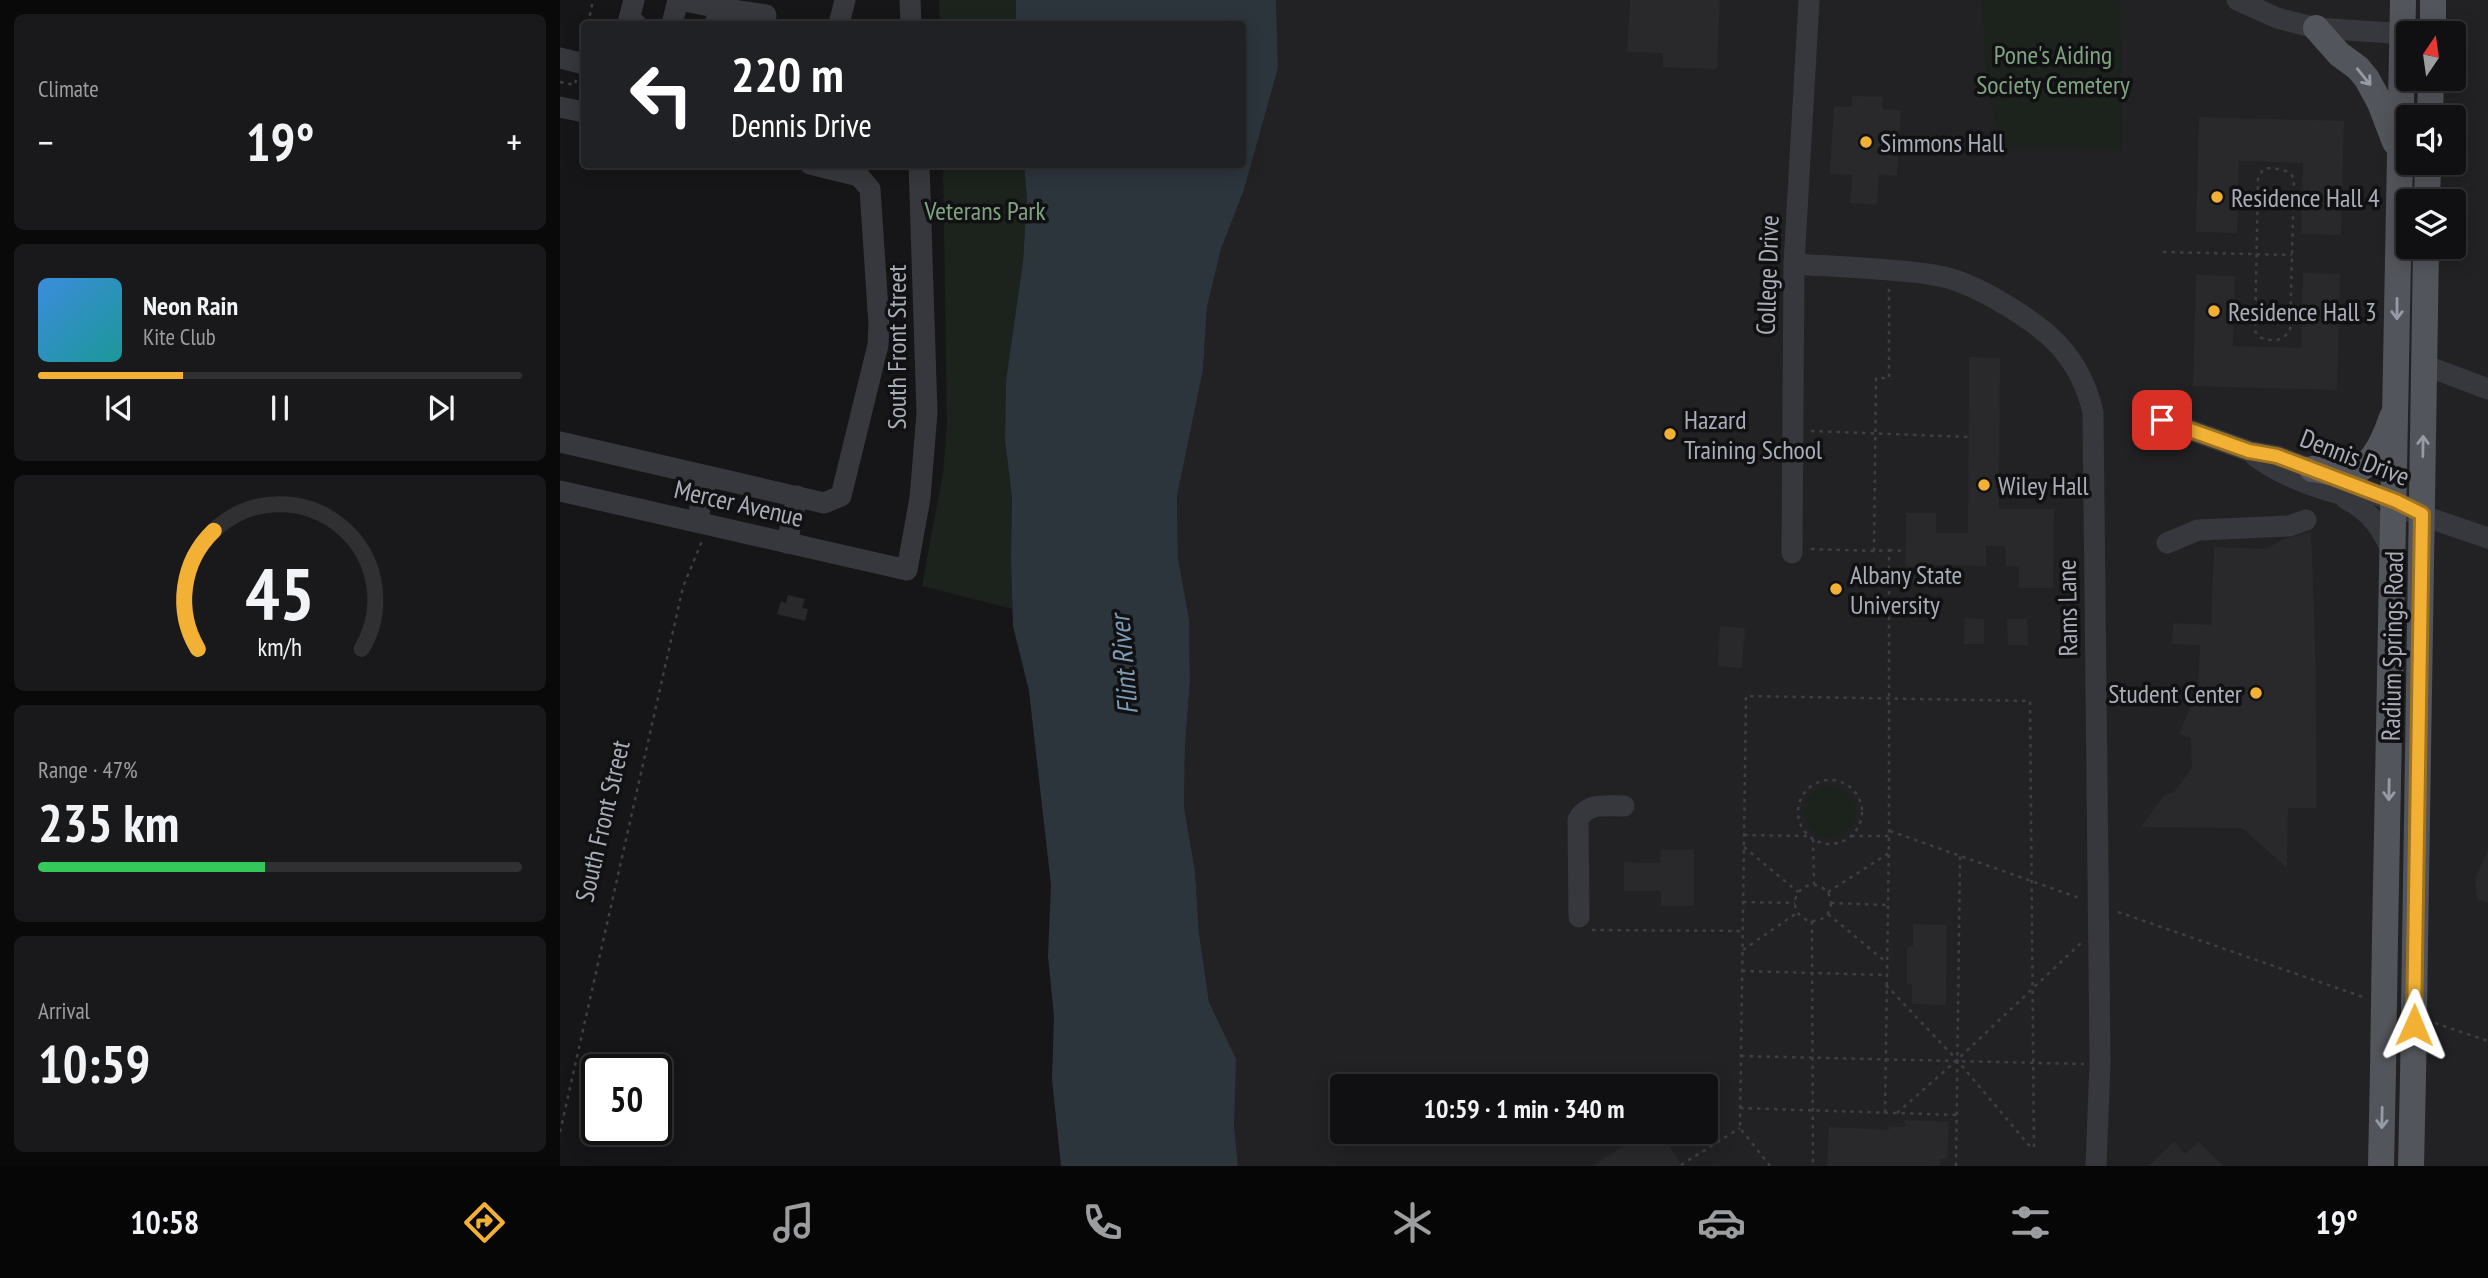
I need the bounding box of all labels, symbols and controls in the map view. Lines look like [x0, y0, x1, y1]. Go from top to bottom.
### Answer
north arrow [2396, 21, 2466, 91]
map controls [2396, 21, 2466, 259]
park label: Pone's Aiding Society Cemetery [1976, 38, 2130, 101]
text: 220 m [731, 42, 844, 106]
icon: left [616, 49, 707, 140]
one-way arrow [2356, 67, 2371, 85]
text: Climate [38, 74, 99, 103]
text: Dennis Drive [731, 104, 872, 146]
button: sound [2396, 105, 2466, 175]
text: 19° [246, 108, 314, 175]
text: − [38, 117, 54, 166]
text: + [506, 117, 522, 166]
place label: Simmons Hall [1880, 126, 2004, 159]
marker: Simmons Hall [1858, 134, 1874, 150]
place label: Residence Hall 4 [2231, 181, 2380, 214]
marker: Residence Hall 4 [2209, 189, 2225, 205]
button: layers [2396, 189, 2466, 259]
park label: Veterans Park [923, 194, 1046, 227]
street label: College Drive [1748, 215, 1786, 335]
street label: South Front Street [880, 265, 913, 429]
text: Neon Rain [143, 289, 238, 322]
place label: Residence Hall 3 [2228, 295, 2377, 328]
one-way arrow [2390, 297, 2403, 320]
marker: Residence Hall 3 [2206, 303, 2222, 319]
text: Kite Club [143, 322, 216, 351]
icon: previous [100, 389, 138, 427]
icon: pause [261, 389, 299, 427]
icon: next [422, 389, 460, 427]
pin [2132, 390, 2192, 450]
icon: arrive [2143, 401, 2181, 439]
place label: Hazard Training School [1684, 403, 1822, 466]
street label: Dennis Drive [2296, 421, 2414, 493]
marker: Hazard Training School [1662, 426, 1678, 442]
one-way arrow [2416, 435, 2430, 458]
place label: Wiley Hall [1998, 469, 2088, 502]
street label: Mercer Avenue [671, 472, 807, 534]
marker: Wiley Hall [1976, 477, 1992, 493]
text: 45 [245, 545, 315, 639]
street label: Radium Springs Road [2374, 551, 2410, 741]
place label: Albany State University [1850, 558, 1962, 621]
street label: Rams Lane [2050, 559, 2084, 657]
marker: Albany State University [1828, 581, 1844, 597]
water label: Flint River [1100, 609, 1146, 716]
text: km/h [258, 631, 302, 663]
place label: Student Center [2108, 677, 2242, 710]
marker: Student Center [2248, 685, 2264, 701]
street label: South Front Street [567, 737, 637, 905]
text: Range · 47% [38, 755, 138, 784]
one-way arrow [2382, 778, 2395, 801]
text: 235 km [38, 789, 179, 856]
position arrow [2377, 988, 2451, 1062]
text: Arrival [38, 996, 90, 1025]
text: 10:59 [38, 1030, 150, 1097]
speed limit sign: 50 [581, 1054, 672, 1145]
text: 10:59 · 1 min · 340 m [1424, 1092, 1624, 1125]
one-way arrow [2375, 1106, 2389, 1129]
icon: directions [460, 1198, 509, 1247]
icon: music [769, 1198, 818, 1247]
icon: phone [1078, 1198, 1127, 1247]
icon: climate [1388, 1198, 1437, 1247]
icon: car [1697, 1198, 1746, 1247]
icon: filters [2006, 1198, 2055, 1247]
text: 10:58 [130, 1201, 199, 1243]
text: 19° [2316, 1201, 2358, 1243]

